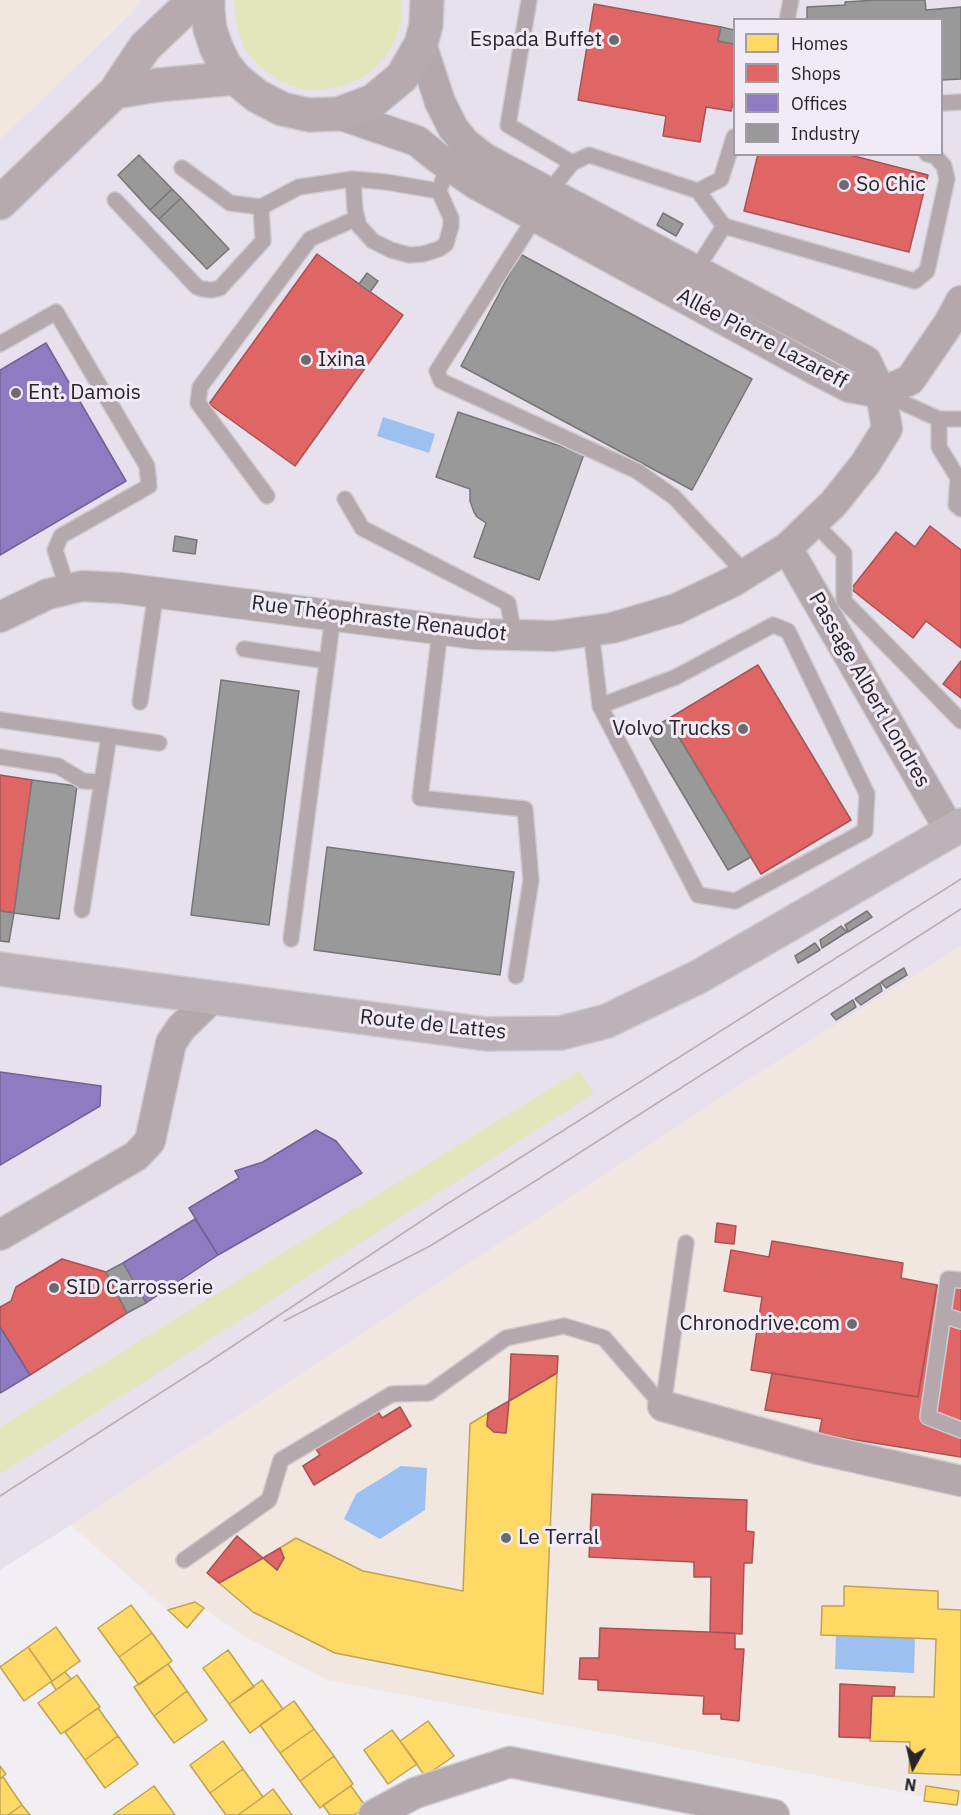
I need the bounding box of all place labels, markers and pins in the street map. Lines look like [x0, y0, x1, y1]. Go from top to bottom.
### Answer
place label: Espada Buffet [470, 27, 602, 53]
marker: Espada Buffet [607, 33, 621, 47]
place label: So Chic [856, 172, 926, 198]
marker: So Chic [837, 178, 851, 192]
place label: Ixina [318, 347, 365, 373]
marker: Ixina [299, 353, 313, 367]
place label: Ent. Damois [28, 380, 141, 406]
marker: Ent. Damois [9, 386, 23, 400]
place label: Volvo Trucks [612, 716, 731, 742]
marker: Volvo Trucks [736, 722, 750, 736]
place label: SID Carrosserie [66, 1275, 213, 1301]
marker: SID Carrosserie [47, 1281, 61, 1295]
place label: Chronodrive.com [680, 1311, 840, 1337]
marker: Chronodrive.com [845, 1317, 859, 1331]
place label: Le Terral [518, 1525, 599, 1551]
marker: Le Terral [499, 1531, 513, 1545]

